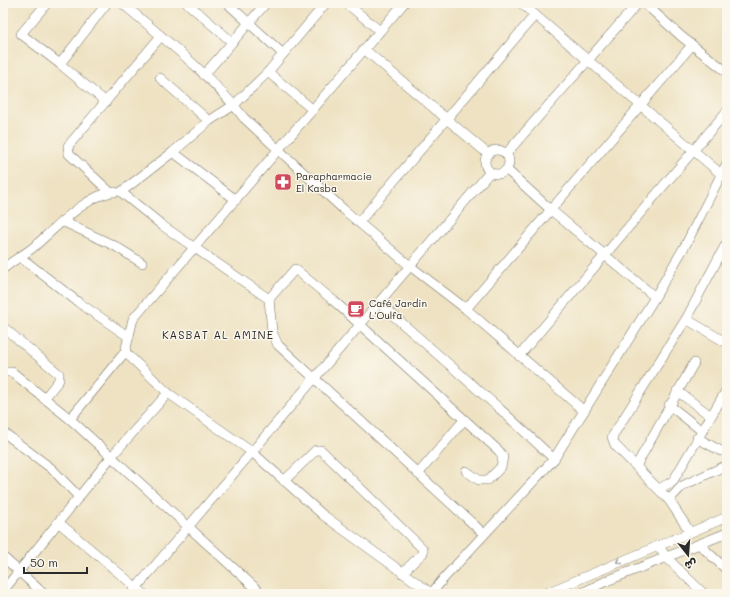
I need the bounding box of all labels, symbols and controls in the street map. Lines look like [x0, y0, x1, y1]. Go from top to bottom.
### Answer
place label: Parapharmacie El Kasba [296, 169, 372, 195]
pharmacy icon: Parapharmacie El Kasba [273, 172, 293, 192]
place label: Café Jardin L'Oulfa [369, 296, 427, 322]
cafe icon: Café Jardin L'Oulfa [346, 299, 366, 319]
district label: KASBAT AL AMINE [162, 327, 274, 342]
north arrow [668, 535, 708, 575]
scale bar [24, 549, 87, 575]
text: 50 m [30, 554, 58, 570]
one-way arrow [616, 556, 624, 564]
text: ش [683, 556, 699, 574]

